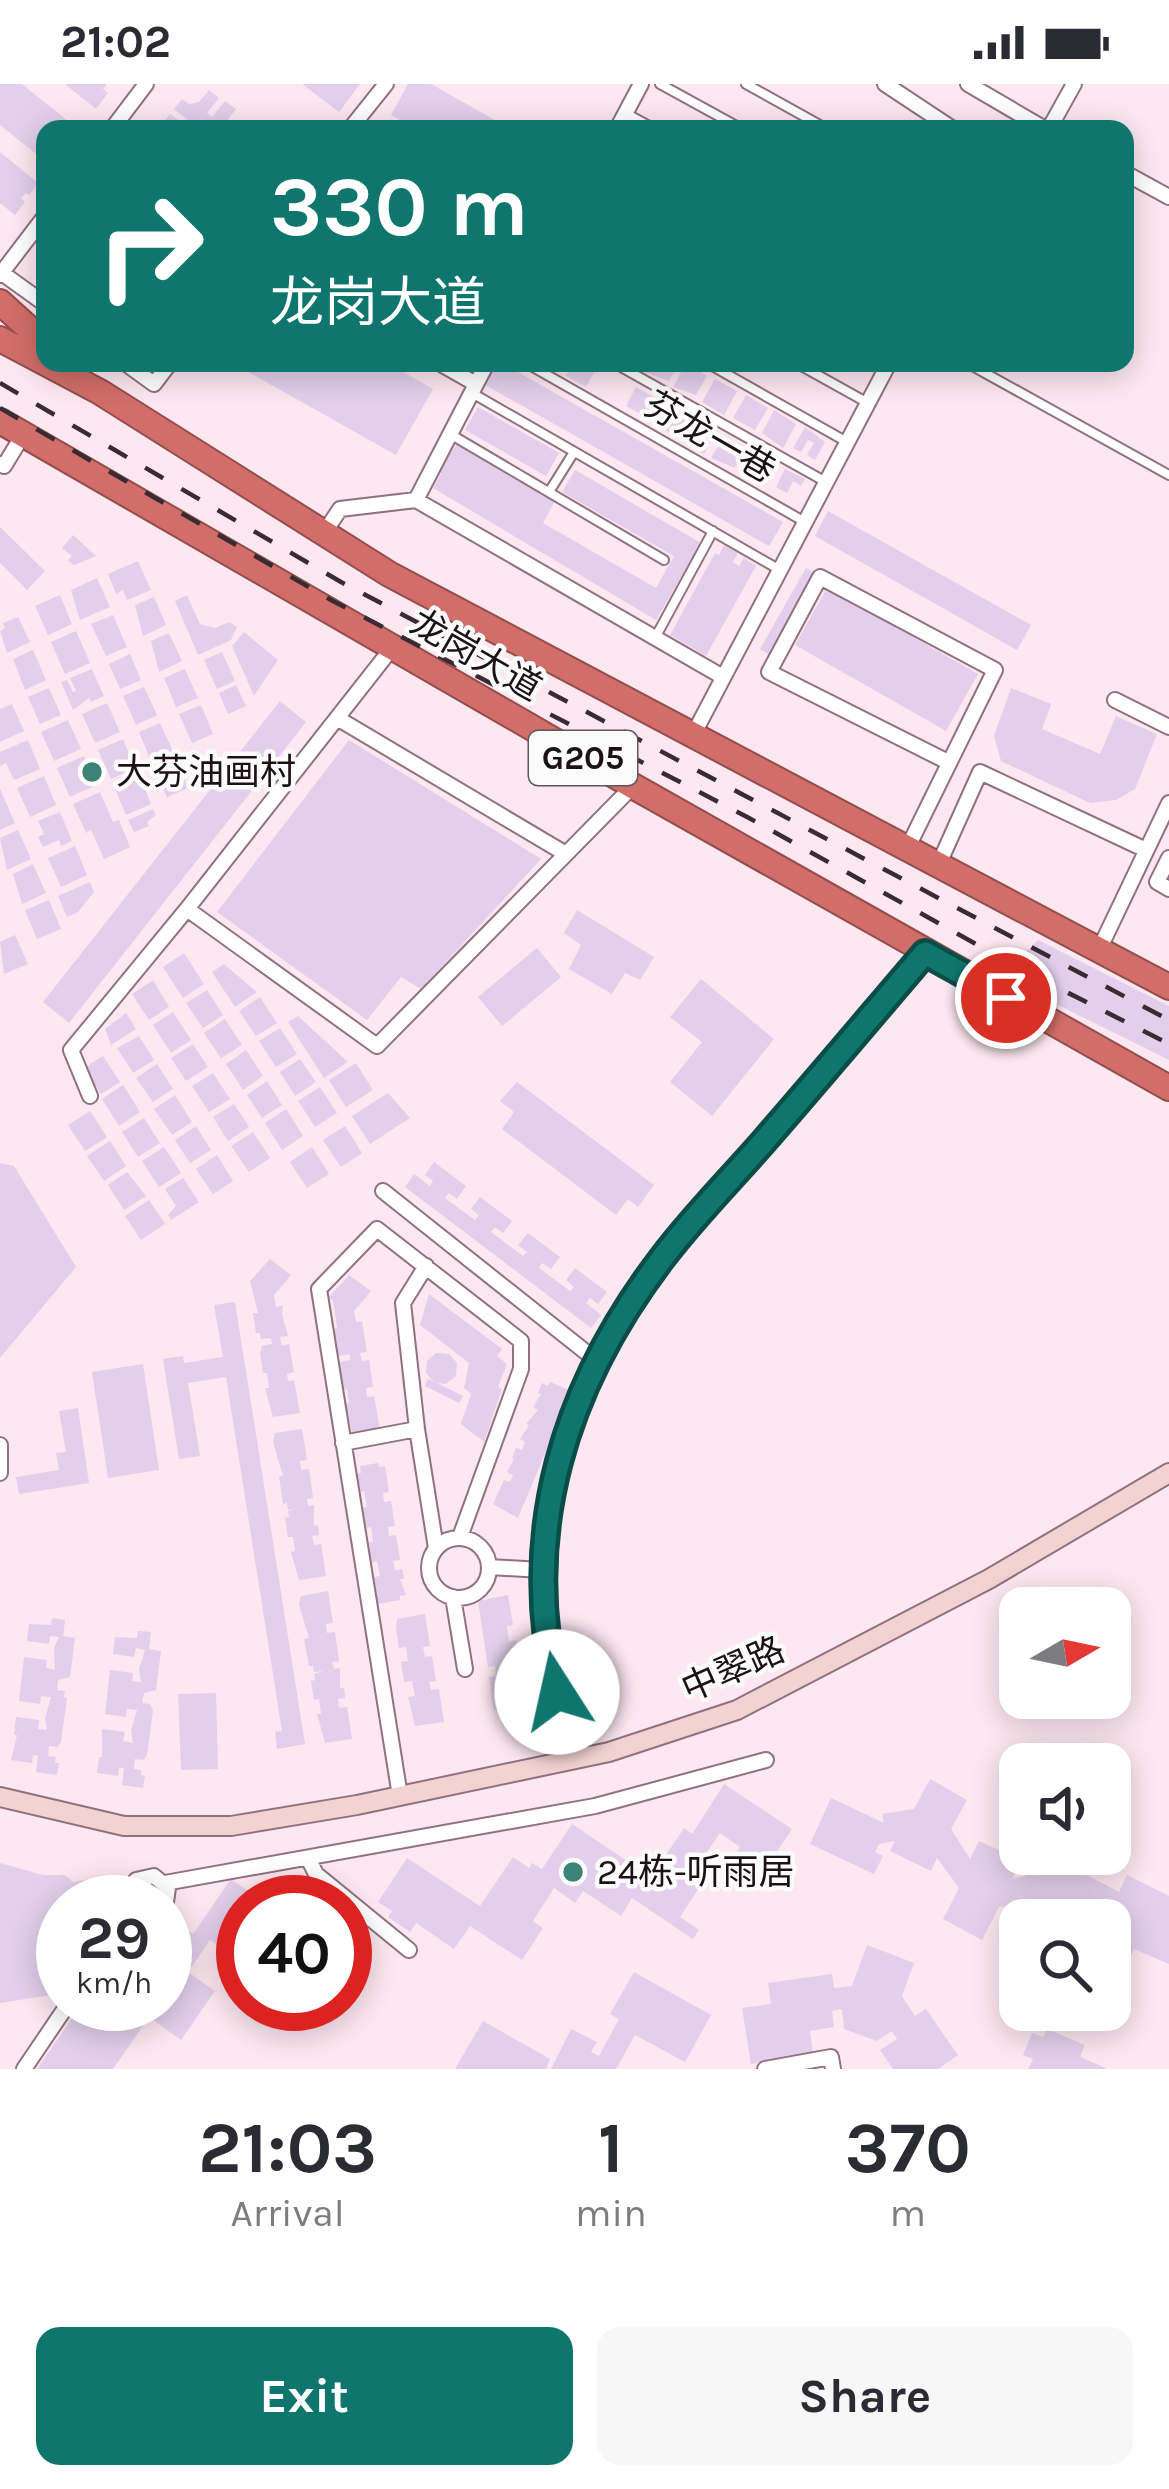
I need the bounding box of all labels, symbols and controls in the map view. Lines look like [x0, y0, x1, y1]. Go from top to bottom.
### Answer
text: 21:02 [60, 16, 171, 68]
text: 330 m [270, 158, 529, 256]
icon: right [72, 168, 228, 324]
text: 龙岗大道 [270, 271, 486, 335]
street label: 芬龙一巷 [637, 383, 783, 491]
street label: 龙岗大道 [403, 601, 549, 709]
road number: G205 [529, 731, 637, 785]
place label: 大芬油画村 [116, 751, 296, 793]
marker: 大芬油画村 [79, 759, 105, 785]
pin [955, 947, 1057, 1049]
icon: arrive [973, 965, 1039, 1031]
north arrow [999, 1587, 1131, 1719]
map controls [999, 1587, 1131, 2031]
street label: 中翠路 [675, 1628, 791, 1710]
position arrow [494, 1629, 620, 1755]
button: sound [999, 1743, 1131, 1875]
place label: 24栋-听雨居 [597, 1851, 795, 1893]
marker: 24栋-听雨居 [560, 1859, 586, 1885]
speed limit sign: 40 [216, 1875, 372, 2031]
button: search [999, 1899, 1131, 2031]
text: 29 [78, 1903, 150, 1973]
text: km/h [76, 1965, 152, 2001]
text: 21:03 [198, 2106, 377, 2190]
text: 1 [598, 2106, 624, 2190]
text: 370 [845, 2106, 971, 2190]
text: Arrival [230, 2190, 345, 2236]
text: min [575, 2190, 647, 2236]
text: m [890, 2190, 926, 2236]
button: Exit [36, 2327, 573, 2465]
button: Share [597, 2327, 1133, 2465]

